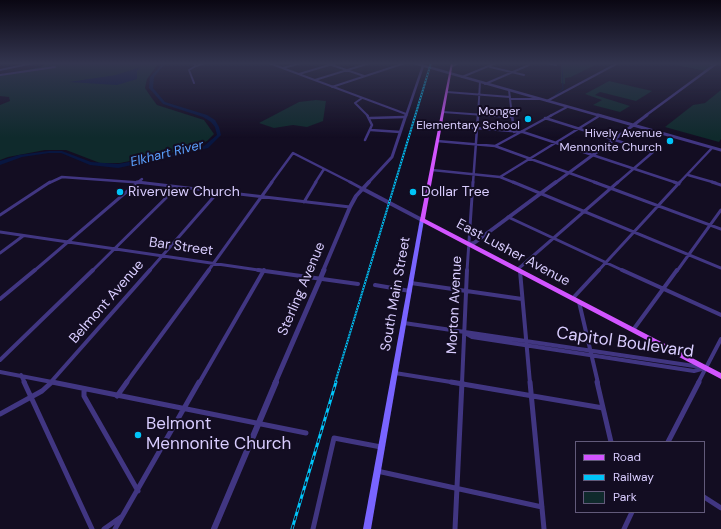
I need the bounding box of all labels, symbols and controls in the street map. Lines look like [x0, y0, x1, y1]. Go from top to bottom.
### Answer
place label: Monger Elementary School [416, 105, 520, 133]
marker: Monger Elementary School [523, 114, 533, 124]
place label: Hively Avenue Mennonite Church [560, 127, 662, 155]
marker: Hively Avenue Mennonite Church [665, 136, 675, 146]
water label: Elkhart River [129, 137, 205, 171]
place label: Riverview Church [128, 184, 240, 200]
place label: Dollar Tree [421, 184, 490, 200]
marker: Riverview Church [115, 187, 125, 197]
marker: Dollar Tree [408, 187, 418, 197]
street label: East Lusher Avenue [453, 216, 573, 290]
street label: Bar Street [148, 234, 214, 260]
street label: South Main Street [378, 235, 414, 353]
street label: Sterling Avenue [275, 240, 329, 338]
street label: Morton Avenue [444, 256, 466, 354]
street label: Belmont Avenue [66, 257, 148, 347]
street label: Capitol Boulevard [555, 323, 695, 363]
place label: Belmont Mennonite Church [146, 415, 291, 455]
marker: Belmont Mennonite Church [133, 430, 143, 440]
legend [575, 441, 705, 513]
text: Road [613, 449, 641, 465]
text: Railway [613, 469, 654, 485]
text: Park [613, 489, 637, 505]

